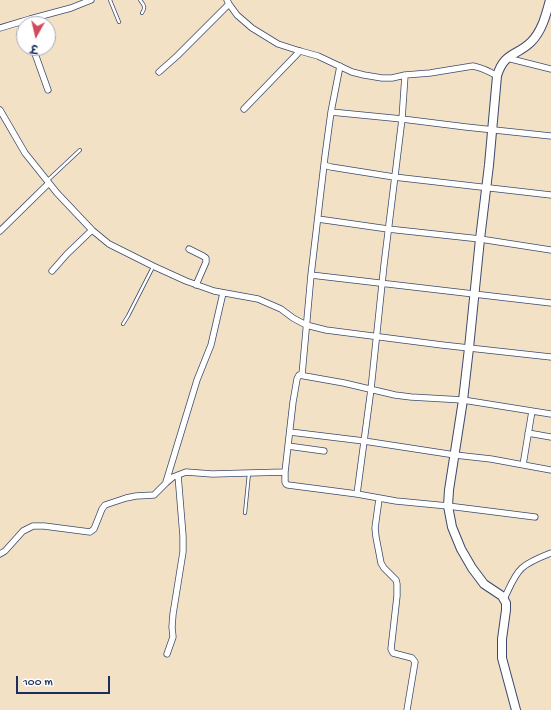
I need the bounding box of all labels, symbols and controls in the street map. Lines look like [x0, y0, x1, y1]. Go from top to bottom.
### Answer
north arrow [16, 16, 56, 56]
text: उ [30, 40, 39, 53]
scale bar [18, 668, 112, 694]
text: 100 m [23, 676, 53, 690]

